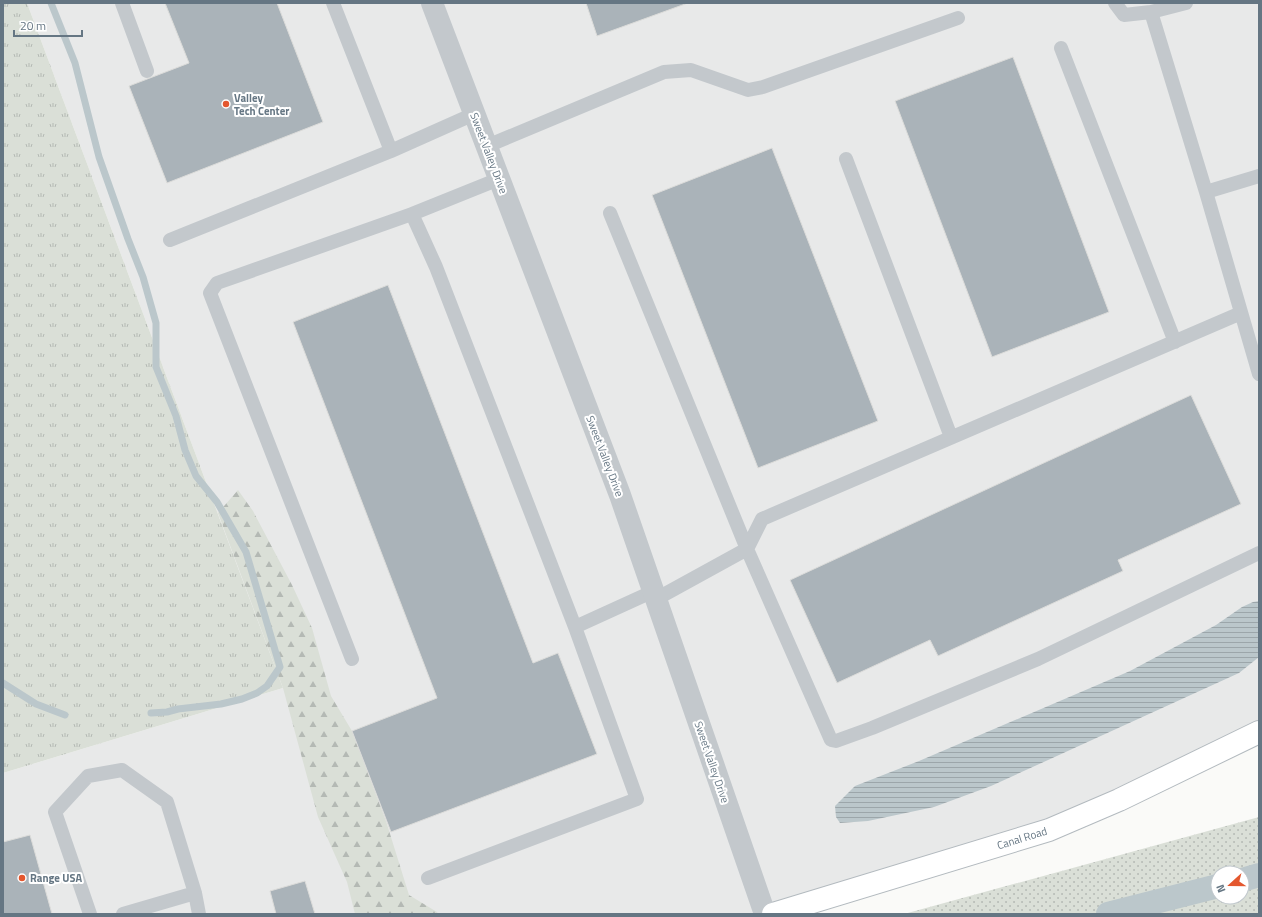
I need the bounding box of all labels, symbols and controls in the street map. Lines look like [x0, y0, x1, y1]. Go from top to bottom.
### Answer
scale bar [14, 12, 82, 38]
text: 20 m [20, 16, 46, 35]
place label: Valley Tech Center [234, 90, 289, 119]
marker: Valley Tech Center [221, 99, 231, 109]
street label: Sweet Valley Drive [466, 110, 512, 196]
street label: Sweet Valley Drive [582, 413, 628, 499]
street label: Sweet Valley Drive [691, 719, 734, 805]
street label: Canal Road [995, 823, 1049, 853]
north arrow [1210, 865, 1250, 905]
place label: Range USA [30, 870, 82, 886]
marker: Range USA [17, 873, 27, 883]
text: N [1212, 882, 1229, 895]

